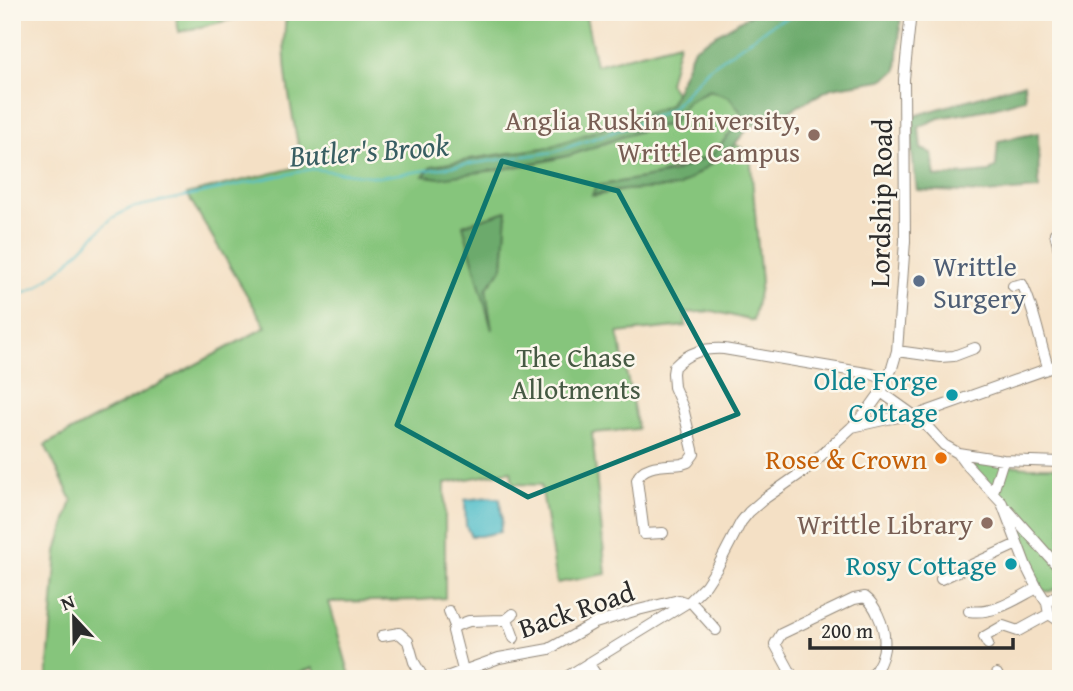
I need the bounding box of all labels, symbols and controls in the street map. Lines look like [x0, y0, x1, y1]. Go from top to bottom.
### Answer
place label: Anglia Ruskin University, Writtle Campus [505, 99, 800, 172]
street label: Lordship Road [858, 118, 902, 288]
water label: Butler's Brook [287, 122, 450, 178]
marker: Anglia Ruskin University, Writtle Campus [806, 127, 822, 143]
place label: Writtle Surgery [933, 245, 1026, 318]
marker: Writtle Surgery [911, 273, 927, 289]
park label: The Chase Allotments [511, 336, 641, 409]
place label: Olde Forge Cottage [813, 359, 938, 432]
marker: Olde Forge Cottage [944, 387, 960, 403]
place label: Rose & Crown [765, 438, 927, 479]
marker: Rose & Crown [933, 450, 949, 466]
place label: Writtle Library [797, 503, 973, 544]
marker: Writtle Library [979, 515, 995, 531]
place label: Rosy Cottage [846, 544, 997, 585]
marker: Rosy Cottage [1003, 556, 1019, 572]
street label: Back Road [513, 570, 639, 648]
north arrow [38, 582, 108, 652]
text: N [56, 587, 79, 618]
scale bar [810, 607, 1014, 651]
text: 200 m [821, 615, 873, 646]

